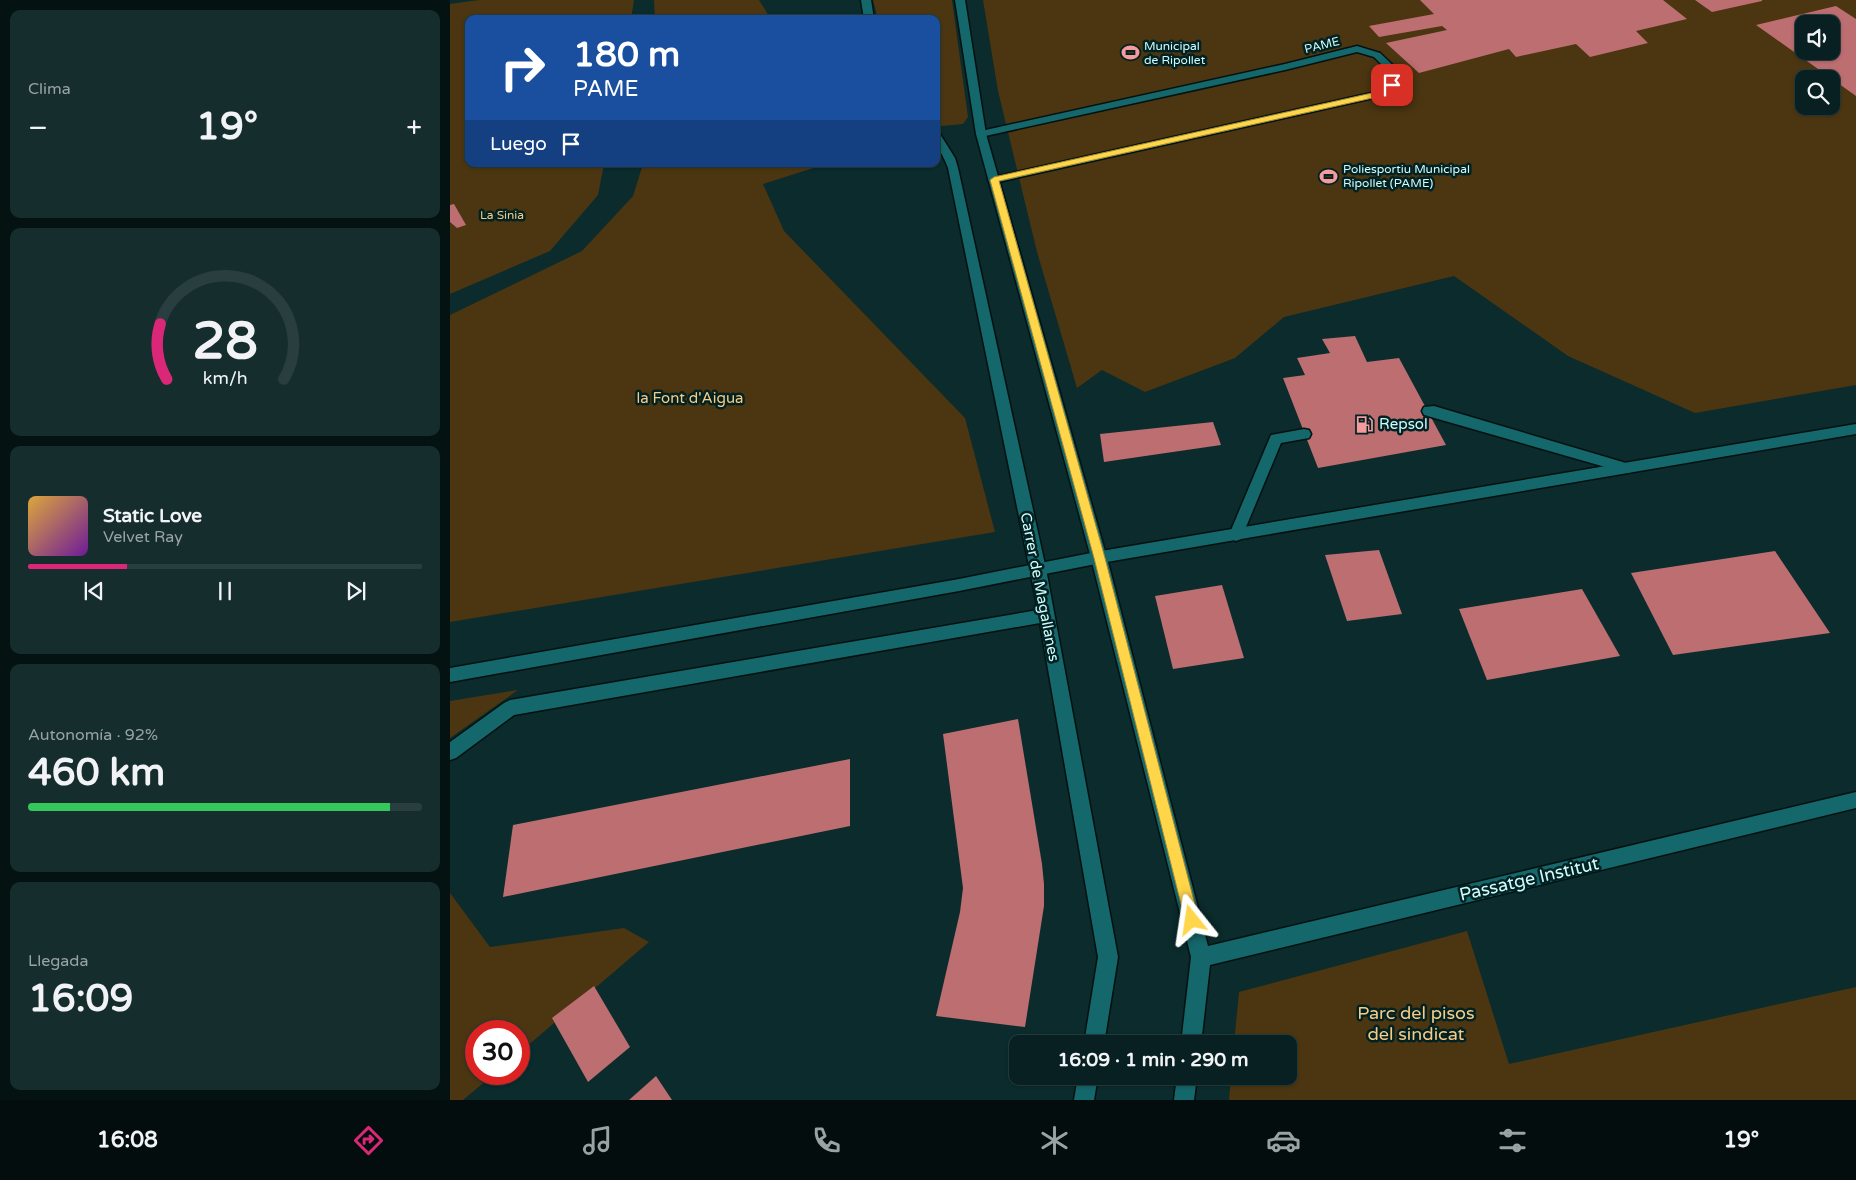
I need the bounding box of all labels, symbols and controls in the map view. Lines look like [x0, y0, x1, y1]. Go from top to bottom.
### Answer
map controls [1795, 15, 1840, 115]
button: sound [1795, 15, 1840, 60]
text: 180 m [573, 34, 680, 76]
street label: PAME [1303, 34, 1341, 56]
icon: right [490, 35, 555, 100]
place label: Municipal de Ripollet [1144, 39, 1206, 67]
sports icon: Municipal de Ripollet [1120, 43, 1140, 63]
pin [1371, 64, 1413, 106]
button: search [1795, 70, 1840, 115]
icon: arrive [1378, 71, 1406, 99]
text: PAME [573, 76, 639, 102]
text: Clima [28, 79, 71, 99]
text: 19° [196, 104, 258, 150]
text: − [28, 111, 48, 145]
text: + [406, 111, 422, 145]
icon: arrive [557, 130, 585, 158]
text: Luego [490, 133, 547, 155]
place label: Poliesportiu Municipal Ripollet (PAME) [1343, 162, 1470, 190]
sports icon: Poliesportiu Municipal Ripollet (PAME) [1319, 166, 1339, 186]
park label: La Sinia [480, 208, 524, 222]
text: 28 [192, 310, 258, 373]
text: km/h [203, 368, 247, 389]
park label: la Font d'Aigua [637, 389, 743, 407]
fuel station icon: Repsol [1355, 414, 1375, 434]
place label: Repsol [1379, 415, 1428, 433]
text: Static Love [103, 505, 202, 527]
street label: Carrer de Magallanes [1017, 511, 1063, 663]
text: Velvet Ray [103, 527, 183, 547]
icon: previous [80, 577, 108, 605]
icon: pause [211, 577, 239, 605]
icon: next [342, 577, 370, 605]
text: Autonomía · 92% [28, 725, 158, 745]
text: 460 km [28, 750, 165, 796]
street label: Passatge Institut [1457, 852, 1601, 906]
position arrow [1165, 893, 1217, 945]
text: Llegada [28, 951, 88, 971]
text: 16:09 [28, 976, 133, 1022]
park label: Parc del pisos del sindicat [1357, 1002, 1475, 1045]
speed limit sign: 30 [465, 1020, 530, 1085]
text: 16:09 · 1 min · 290 m [1057, 1049, 1249, 1071]
icon: directions [351, 1123, 386, 1158]
icon: music [580, 1123, 615, 1158]
icon: phone [809, 1123, 844, 1158]
icon: climate [1037, 1123, 1072, 1158]
icon: car [1266, 1123, 1301, 1158]
icon: filters [1495, 1123, 1530, 1158]
text: 16:08 [97, 1127, 158, 1153]
text: 19° [1723, 1127, 1759, 1153]

